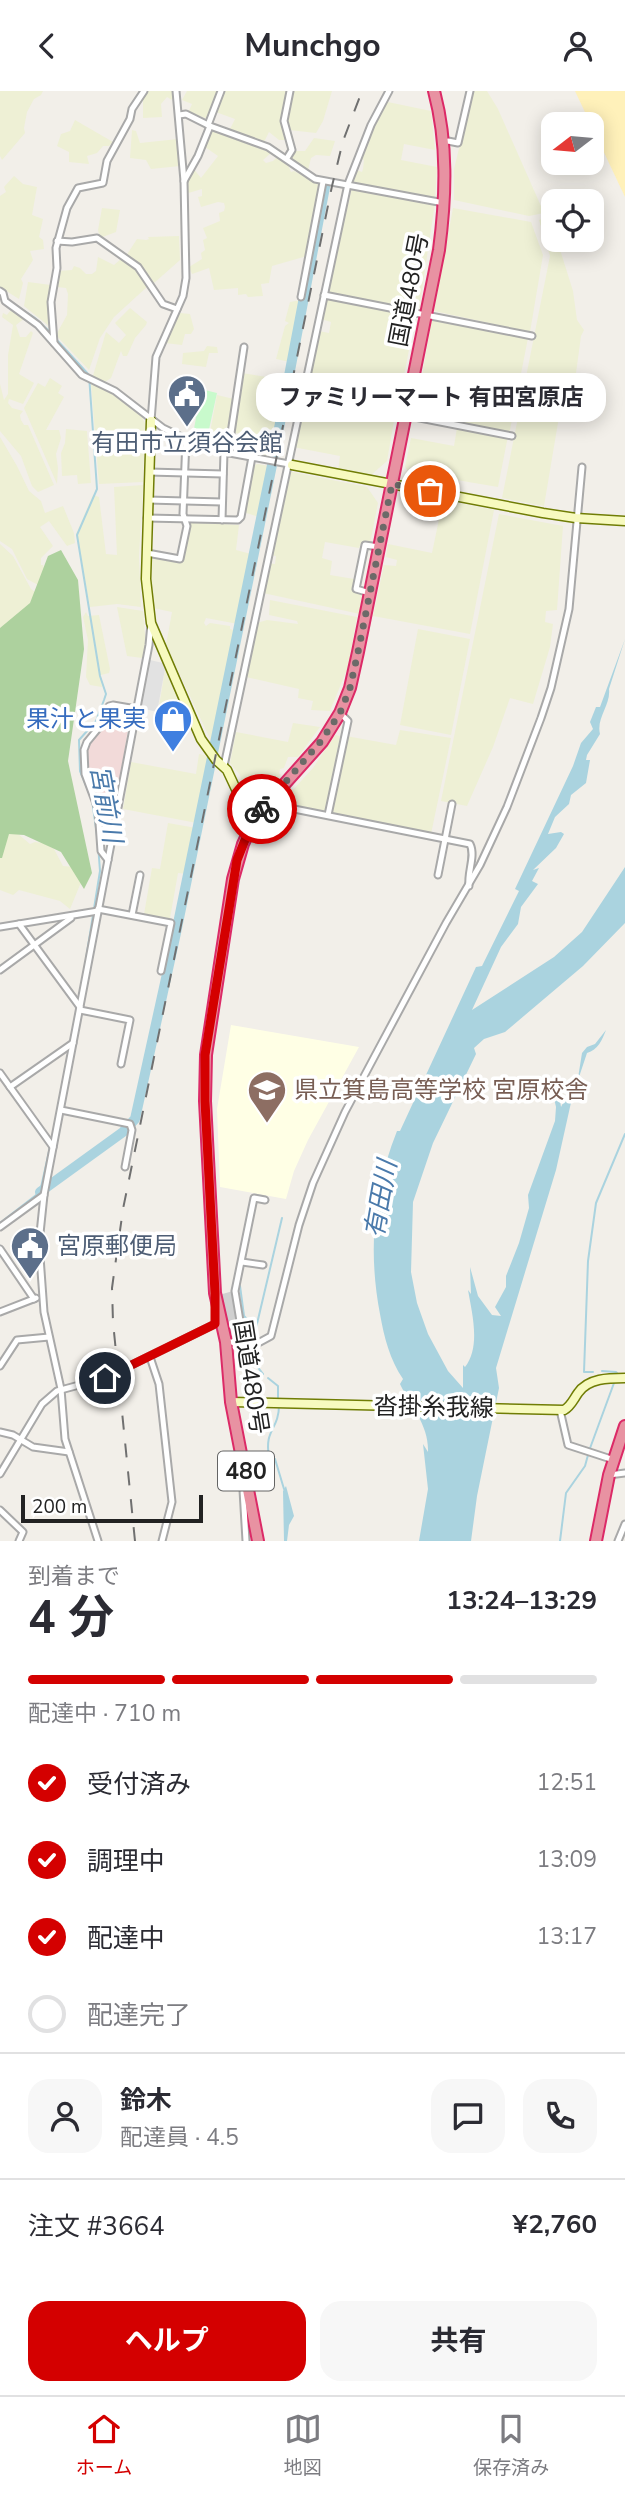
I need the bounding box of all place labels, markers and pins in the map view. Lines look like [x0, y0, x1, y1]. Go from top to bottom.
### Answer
callout: ファミリーマート 有田宮原店 [255, 372, 605, 421]
public building icon: 有田市立須谷会館 [166, 373, 208, 428]
place label: 有田市立須谷会館 [91, 427, 283, 459]
pin [400, 461, 460, 521]
shop icon: 果汁と果実 [152, 698, 194, 753]
place label: 果汁と果実 [26, 703, 146, 735]
school or university icon: 県立箕島高等学校 宮原校舎 [246, 1069, 288, 1124]
place label: 県立箕島高等学校 宮原校舎 [294, 1074, 588, 1106]
public building icon: 宮原郵便局 [9, 1225, 51, 1280]
place label: 宮原郵便局 [57, 1230, 177, 1262]
pin [75, 1348, 135, 1408]

